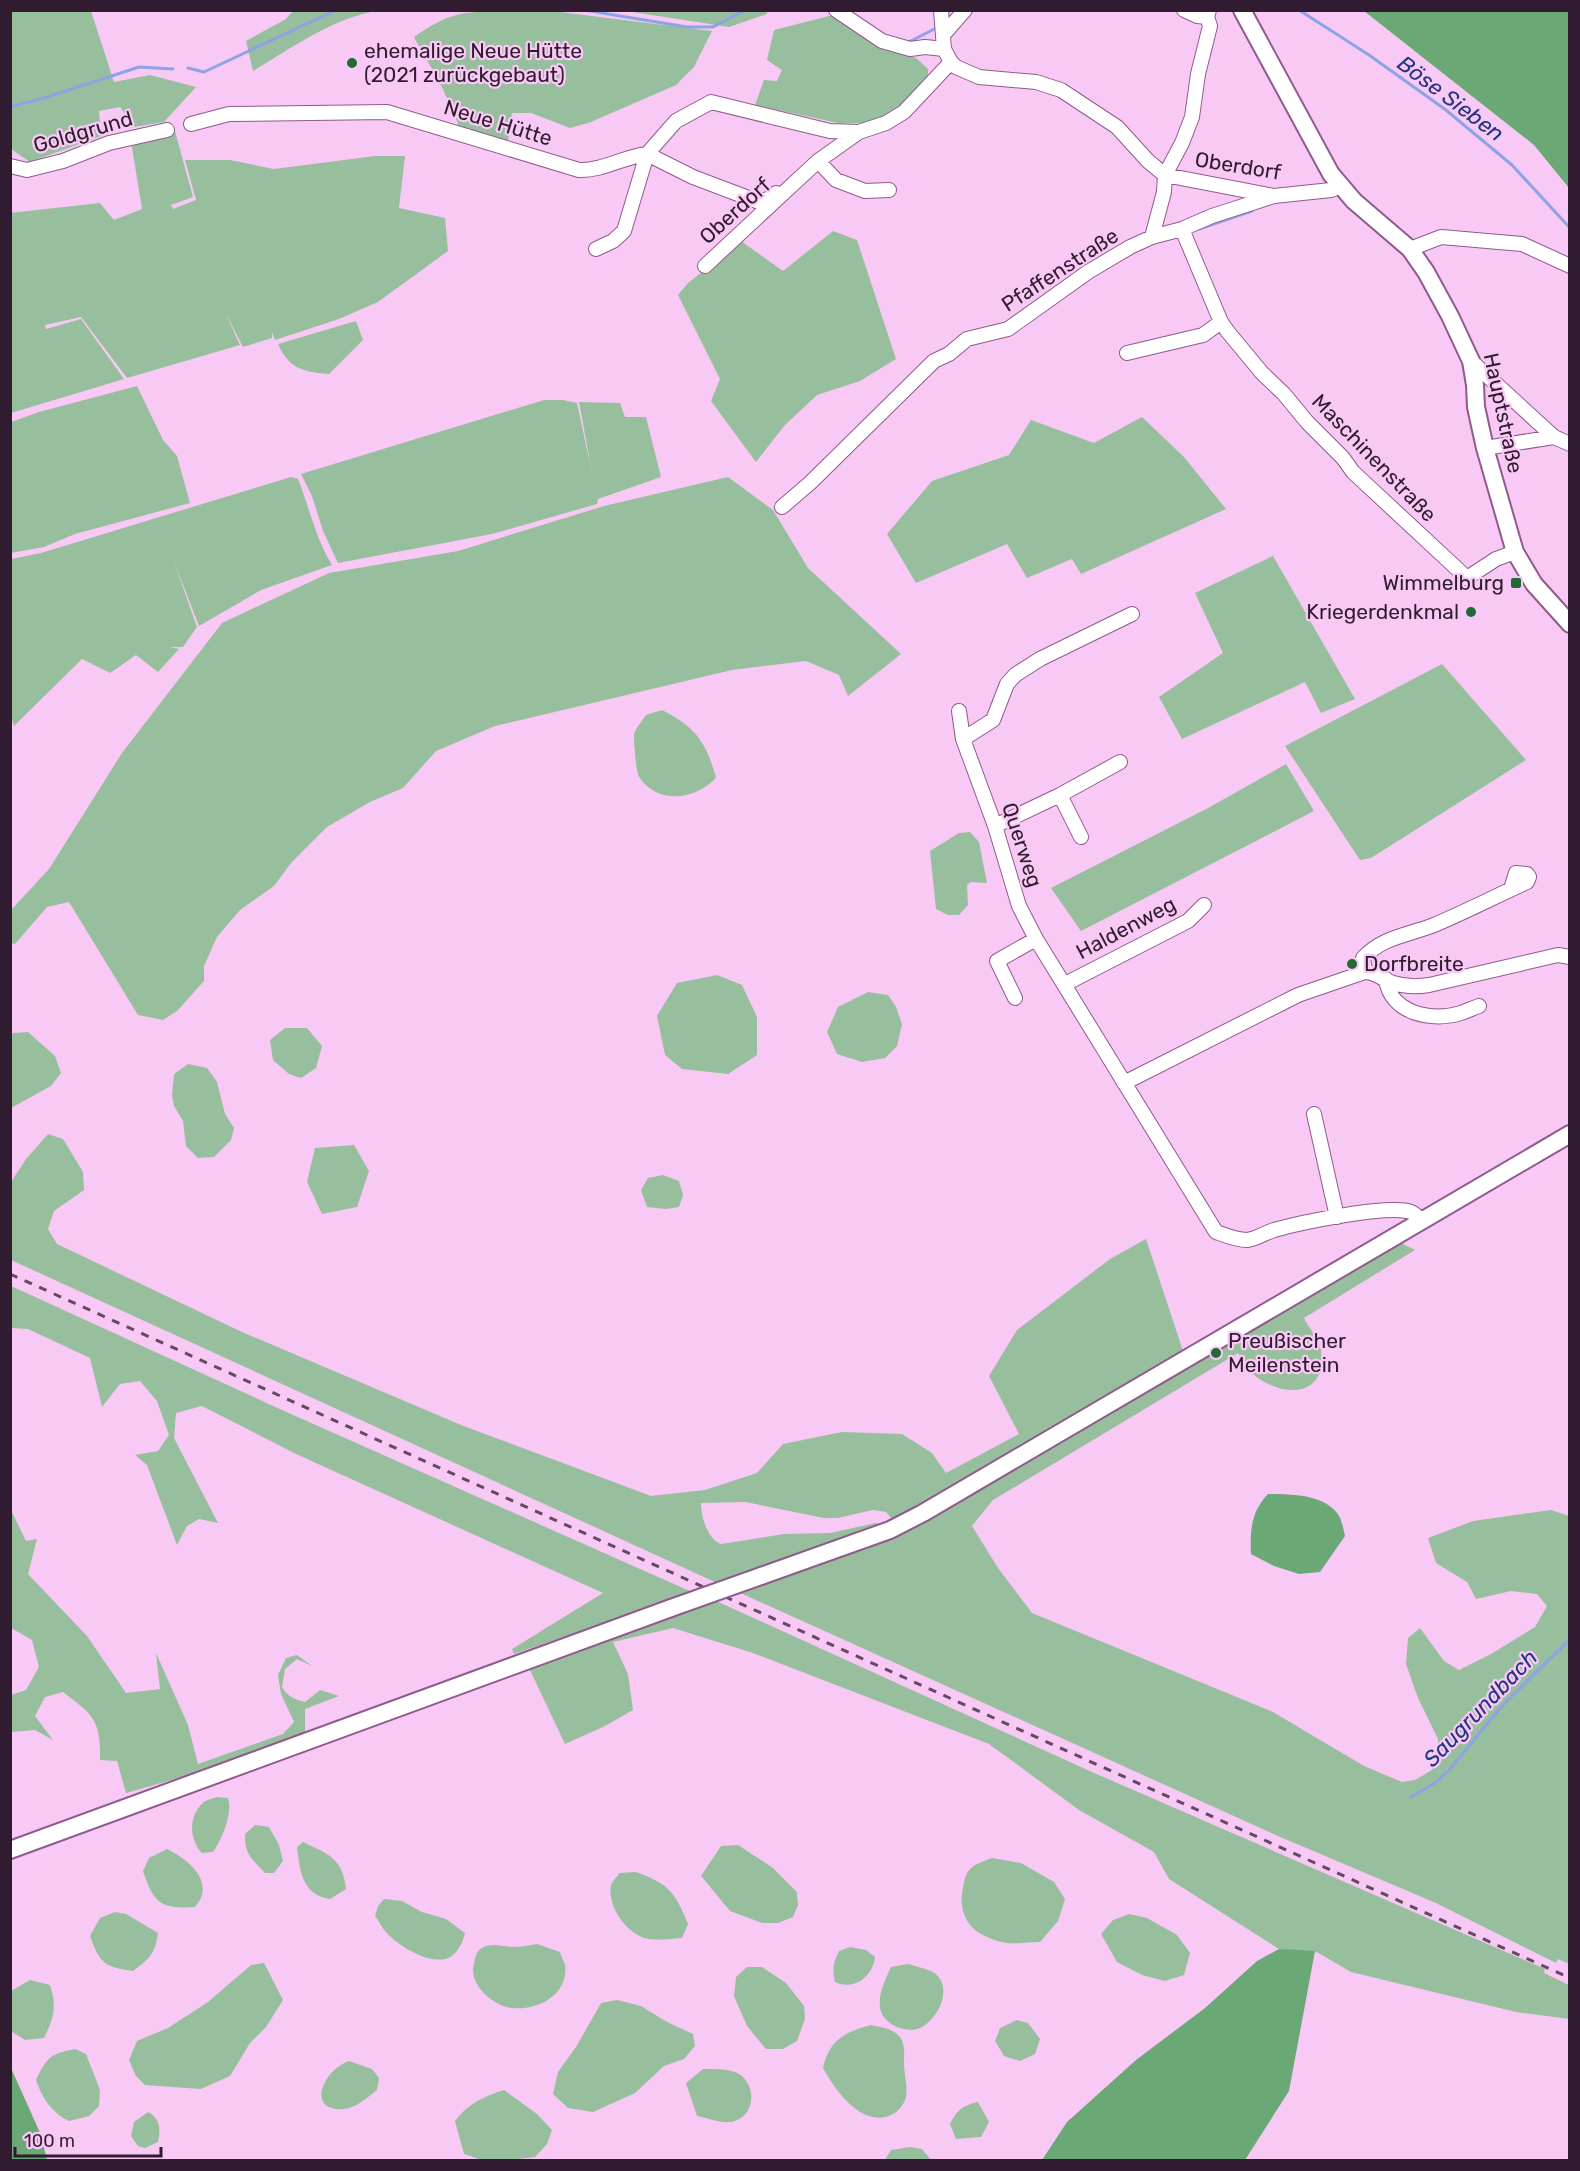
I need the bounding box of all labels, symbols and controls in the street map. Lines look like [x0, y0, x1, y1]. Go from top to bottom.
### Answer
place label: ehemalige Neue Hütte (2021 zurückgebaut) [364, 38, 582, 87]
water label: Böse Sieben [1392, 50, 1509, 147]
marker: ehemalige Neue Hütte (2021 zurückgebaut) [345, 56, 359, 70]
street label: Neue Hütte [441, 94, 555, 151]
street label: Goldgrund [30, 105, 135, 158]
street label: Oberdorf [1193, 146, 1283, 185]
street label: Oberdorf [694, 172, 775, 249]
street label: Pfaffenstraße [997, 223, 1123, 317]
street label: Hauptstraße [1479, 350, 1528, 475]
street label: Maschinenstraße [1307, 389, 1442, 527]
place label: Wimmelburg [1382, 570, 1504, 595]
marker: Wimmelburg [1509, 576, 1523, 590]
place label: Kriegerdenkmal [1306, 599, 1459, 624]
marker: Kriegerdenkmal [1464, 605, 1478, 619]
street label: Querweg [997, 799, 1048, 890]
street label: Haldenweg [1072, 891, 1180, 964]
place label: Dorfbreite [1364, 951, 1464, 976]
marker: Dorfbreite [1345, 957, 1359, 971]
place label: Preußischer Meilenstein [1228, 1328, 1346, 1377]
marker: Preußischer Meilenstein [1209, 1346, 1223, 1360]
water label: Saugrundbach [1418, 1644, 1543, 1773]
scale bar [15, 2120, 160, 2158]
text: 100 m [24, 2130, 75, 2152]

